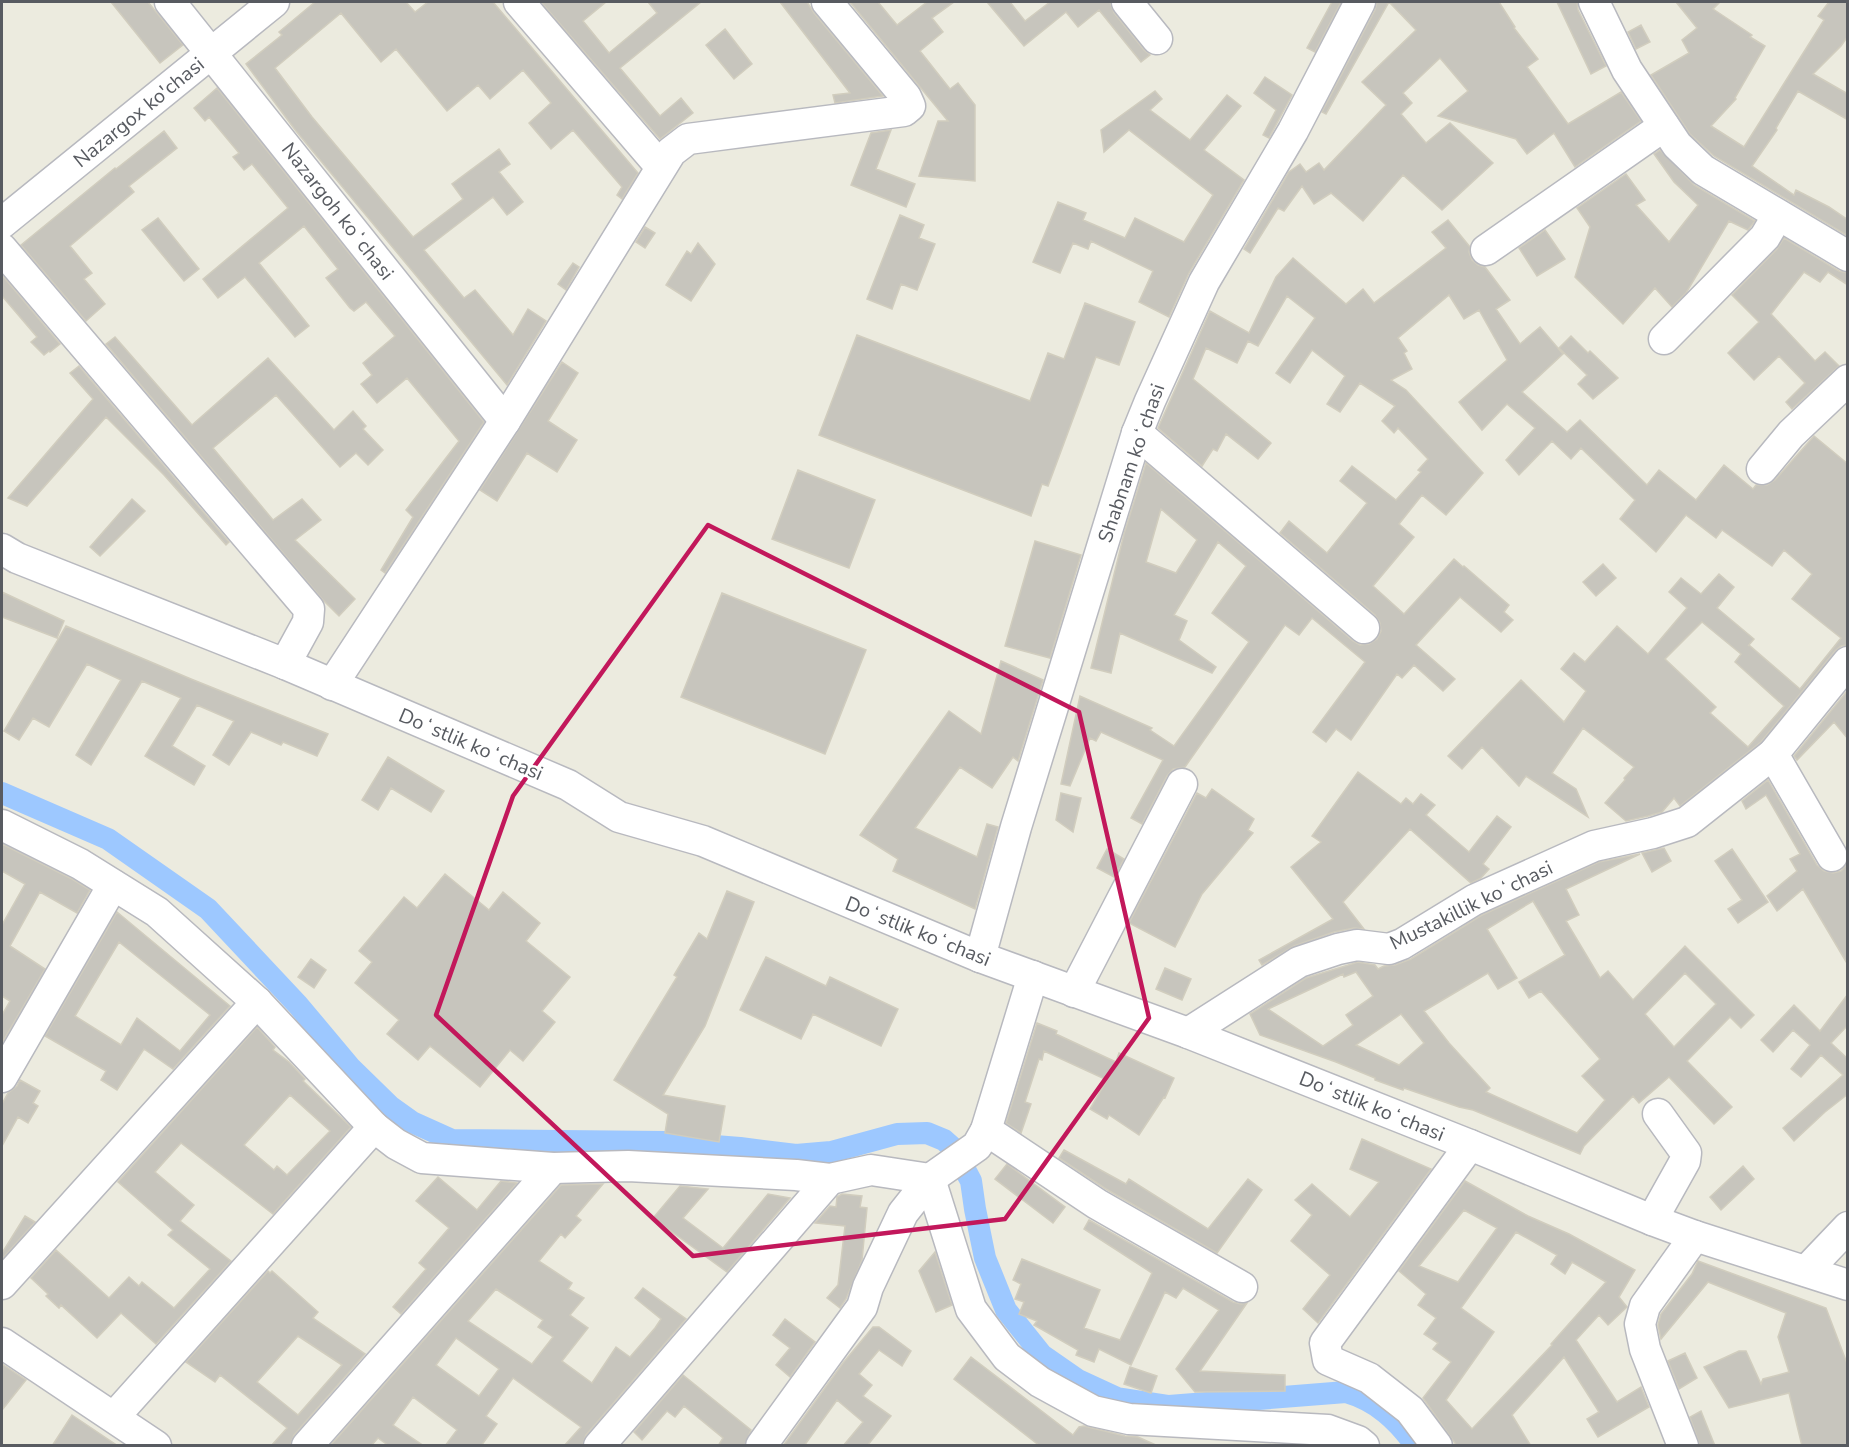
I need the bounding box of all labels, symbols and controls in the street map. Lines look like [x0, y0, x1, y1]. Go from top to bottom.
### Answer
street label: Nazargox ko'chasi [68, 51, 210, 174]
street label: Nazargoh koʻchasi [275, 137, 400, 286]
street label: Shabnam koʻchasi [1092, 380, 1171, 546]
street label: Doʻstlik koʻchasi [394, 702, 547, 787]
street label: Mustakillik koʻchasi [1385, 854, 1557, 957]
street label: Doʻstlik koʻchasi [841, 890, 995, 973]
street label: Doʻstlik koʻchasi [1295, 1065, 1449, 1148]

